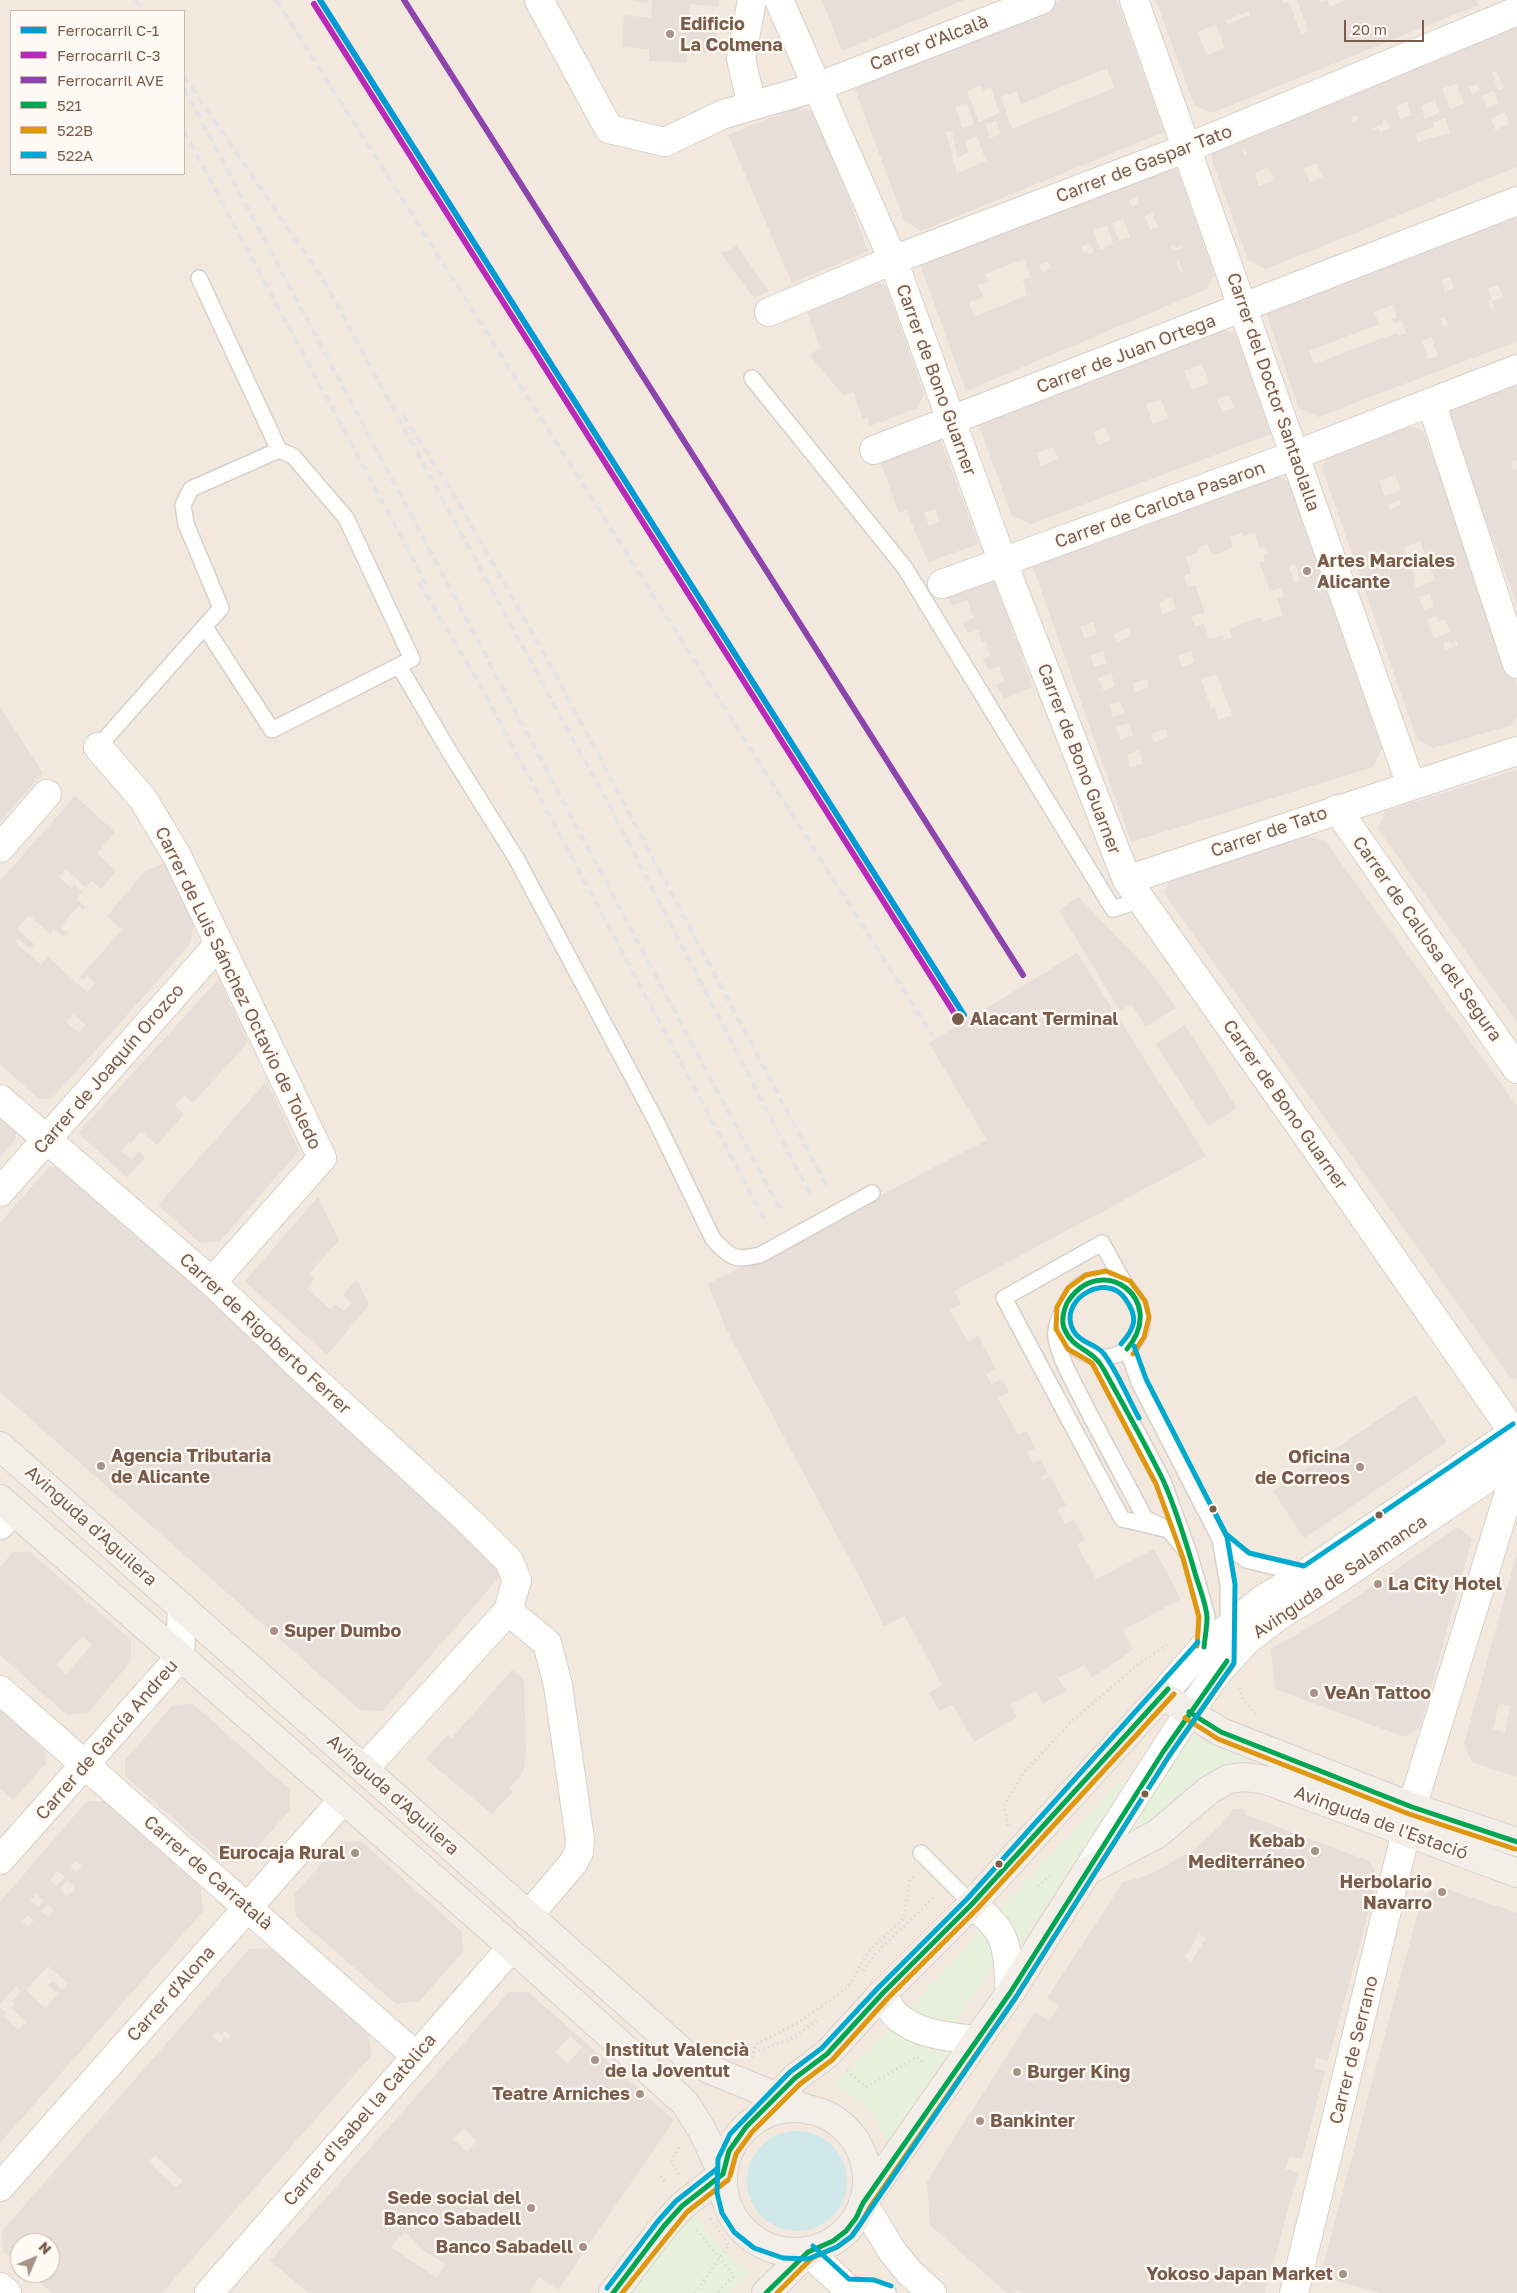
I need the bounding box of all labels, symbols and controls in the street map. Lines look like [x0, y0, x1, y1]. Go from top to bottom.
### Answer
legend [10, 10, 185, 175]
scale bar [1347, 10, 1427, 42]
street label: Carrer d'Alcalà [867, 11, 991, 75]
place label: Edificio La Colmena [680, 13, 783, 56]
text: 20 m [1352, 20, 1387, 38]
text: Ferrocarril C-1 [57, 21, 159, 39]
marker: Edificio La Colmena [664, 28, 676, 40]
text: Ferrocarril C-3 [57, 46, 161, 64]
text: Ferrocarril AVE [57, 71, 164, 89]
text: 521 [57, 96, 82, 114]
street label: Carrer de Gaspar Tato [1053, 120, 1235, 208]
text: 522B [57, 121, 93, 139]
text: 522A [57, 146, 93, 164]
street label: Carrer del Doctor Santaolalla [1222, 270, 1324, 514]
street label: Carrer de Bono Guarner [891, 281, 981, 479]
street label: Carrer de Juan Ortega [1033, 310, 1219, 398]
street label: Carrer de Carlota Pasaron [1052, 457, 1268, 553]
place label: Artes Marciales Alicante [1317, 550, 1455, 592]
marker: Artes Marciales Alicante [1301, 565, 1313, 577]
street label: Carrer de Bono Guarner [1033, 660, 1125, 858]
street label: Carrer de Tato [1208, 802, 1330, 862]
street label: Carrer de Luis Sánchez Octavio de Toledo [150, 823, 326, 1153]
street label: Carrer de Callosa del Segura [1348, 832, 1506, 1046]
street label: Carrer de Joaquín Orozco [29, 980, 189, 1158]
place label: Alacant Terminal [970, 1008, 1118, 1030]
marker: Alacant Terminal [950, 1011, 966, 1027]
street label: Carrer de Bono Guarner [1218, 1016, 1352, 1194]
street label: Carrer de Rigoberto Ferrer [175, 1249, 355, 1419]
place label: Agencia Tributaria de Alicante [111, 1445, 271, 1488]
place label: Oficina de Correos [1255, 1446, 1350, 1488]
marker: Agencia Tributaria de Alicante [95, 1460, 107, 1472]
street label: Avinguda d'Aguilera [21, 1461, 161, 1591]
marker: Oficina de Correos [1354, 1461, 1366, 1473]
unlabelled marker [1208, 1504, 1218, 1514]
unlabelled marker [1374, 1510, 1384, 1520]
street label: Avinguda de Salamanca [1249, 1511, 1431, 1643]
place label: La City Hotel [1388, 1573, 1502, 1595]
marker: La City Hotel [1372, 1578, 1384, 1590]
place label: Super Dumbo [284, 1620, 401, 1642]
marker: Super Dumbo [268, 1625, 280, 1637]
street label: Carrer de García Andreu [31, 1655, 183, 1825]
place label: VeAn Tattoo [1324, 1682, 1431, 1704]
marker: VeAn Tattoo [1308, 1687, 1320, 1699]
street label: Avinguda d'Aguilera [323, 1730, 463, 1860]
street label: Avinguda de l'Estació [1291, 1782, 1471, 1864]
unlabelled marker [1140, 1789, 1150, 1799]
street label: Carrer de Carratalà [139, 1811, 277, 1935]
place label: Kebab Mediterráneo [1188, 1830, 1305, 1872]
place label: Eurocaja Rural [219, 1842, 345, 1864]
marker: Kebab Mediterráneo [1309, 1845, 1321, 1857]
marker: Eurocaja Rural [349, 1847, 361, 1859]
unlabelled marker [994, 1859, 1004, 1869]
place label: Herbolario Navarro [1340, 1871, 1432, 1914]
marker: Herbolario Navarro [1436, 1886, 1448, 1898]
street label: Carrer d'Alona [122, 1942, 220, 2046]
street label: Carrer de Serrano [1325, 1974, 1383, 2126]
street label: Carrer d'Isabel la Catòlica [279, 2029, 441, 2211]
place label: Institut Valencià de la Joventut [605, 2039, 749, 2082]
marker: Institut Valencià de la Joventut [589, 2054, 601, 2066]
place label: Burger King [1027, 2061, 1130, 2083]
marker: Burger King [1011, 2066, 1023, 2078]
place label: Teatre Arniches [492, 2083, 630, 2105]
marker: Teatre Arniches [634, 2088, 646, 2100]
place label: Bankinter [990, 2110, 1075, 2132]
marker: Bankinter [974, 2115, 986, 2127]
place label: Sede social del Banco Sabadell [384, 2187, 521, 2230]
marker: Sede social del Banco Sabadell [525, 2202, 537, 2214]
north arrow [10, 2233, 60, 2283]
place label: Banco Sabadell [436, 2236, 573, 2258]
text: N [35, 2238, 55, 2258]
marker: Banco Sabadell [577, 2241, 589, 2253]
place label: Yokoso Japan Market [1146, 2263, 1333, 2285]
marker: Yokoso Japan Market [1337, 2268, 1349, 2280]

